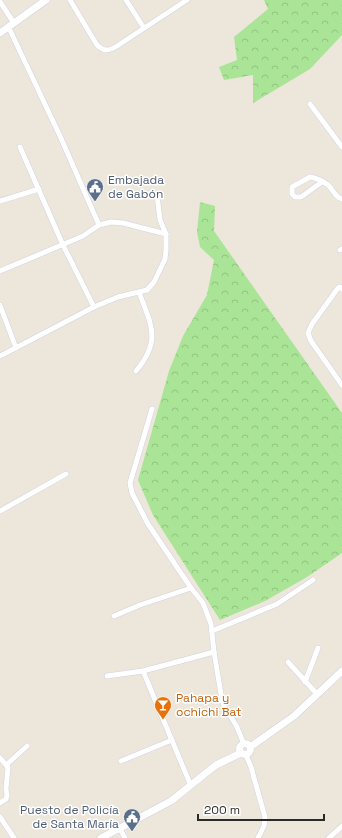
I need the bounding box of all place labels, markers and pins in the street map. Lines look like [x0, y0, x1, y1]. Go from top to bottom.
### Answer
place label: Embajada de Gabón [108, 172, 164, 202]
public building icon: Embajada de Gabón [85, 177, 105, 202]
place label: Pahapa y ochichi Bat [176, 690, 241, 720]
bar icon: Pahapa y ochichi Bat [153, 695, 173, 720]
place label: Puesto de Policía de Santa María [20, 802, 119, 832]
public building icon: Puesto de Policía de Santa María [122, 807, 142, 832]

